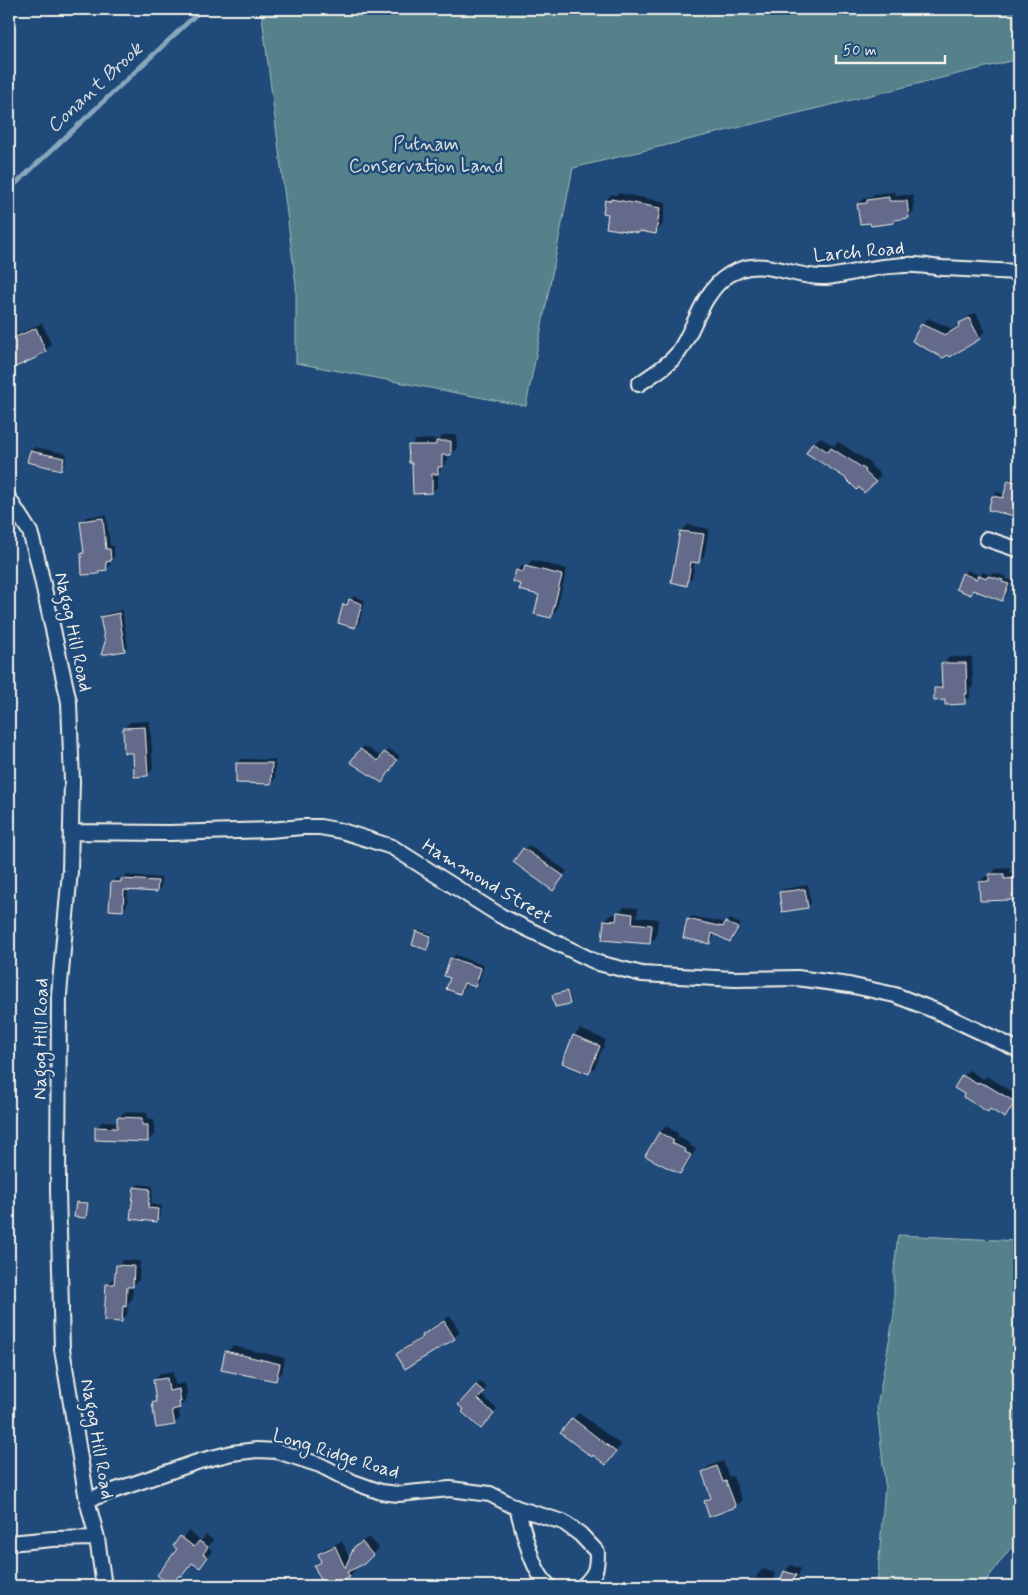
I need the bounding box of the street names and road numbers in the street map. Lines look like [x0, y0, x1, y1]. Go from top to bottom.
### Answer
street label: Larch Road [813, 236, 905, 268]
street label: Nagog Hill Road [45, 570, 98, 695]
street label: Hammond Street [417, 833, 557, 931]
street label: Nagog Hill Road [27, 978, 58, 1100]
street label: Nagog Hill Road [71, 1377, 120, 1502]
street label: Long Ridge Road [269, 1423, 402, 1487]

